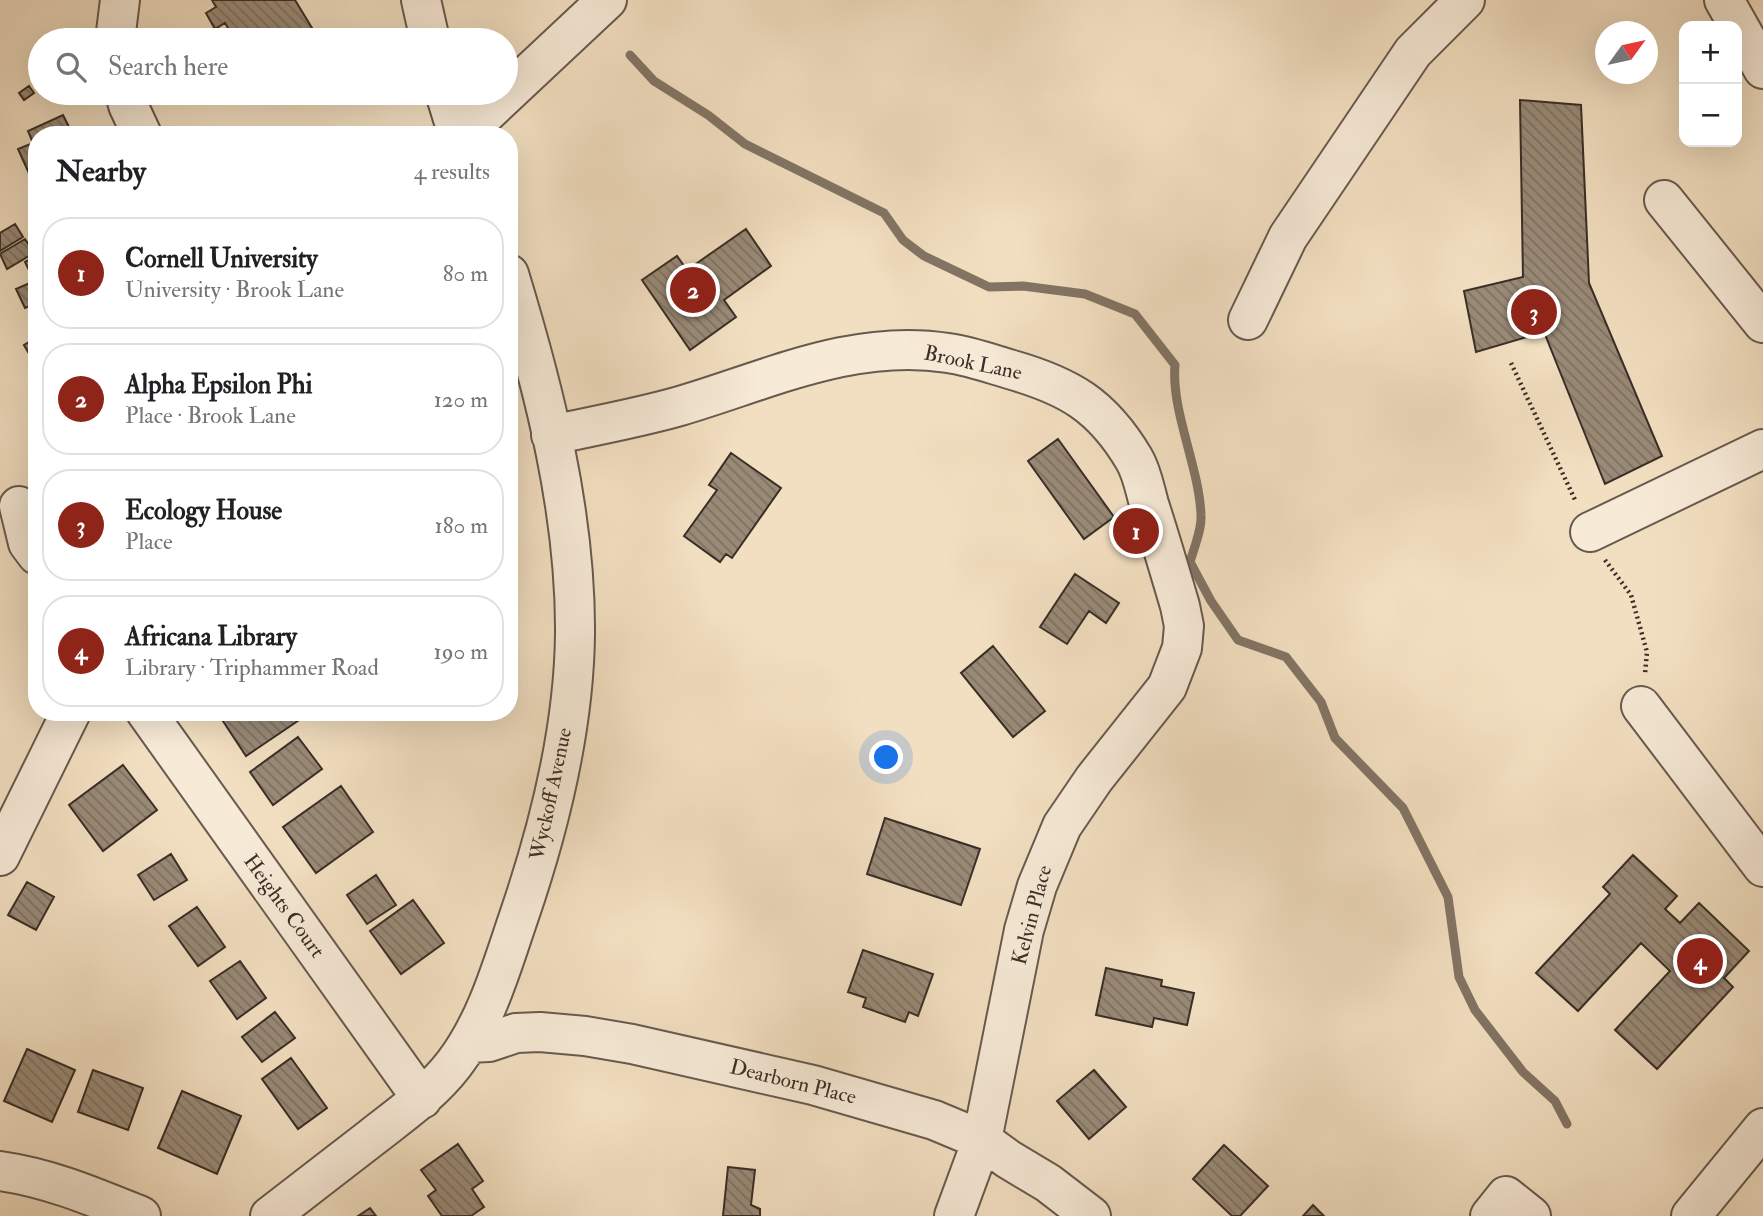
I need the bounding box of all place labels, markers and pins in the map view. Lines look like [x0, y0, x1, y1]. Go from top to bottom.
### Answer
pin: 2 [670, 264, 716, 316]
pin: 3 [1511, 286, 1557, 338]
pin: 1 [1113, 505, 1159, 557]
pin: 4 [1677, 935, 1723, 987]

